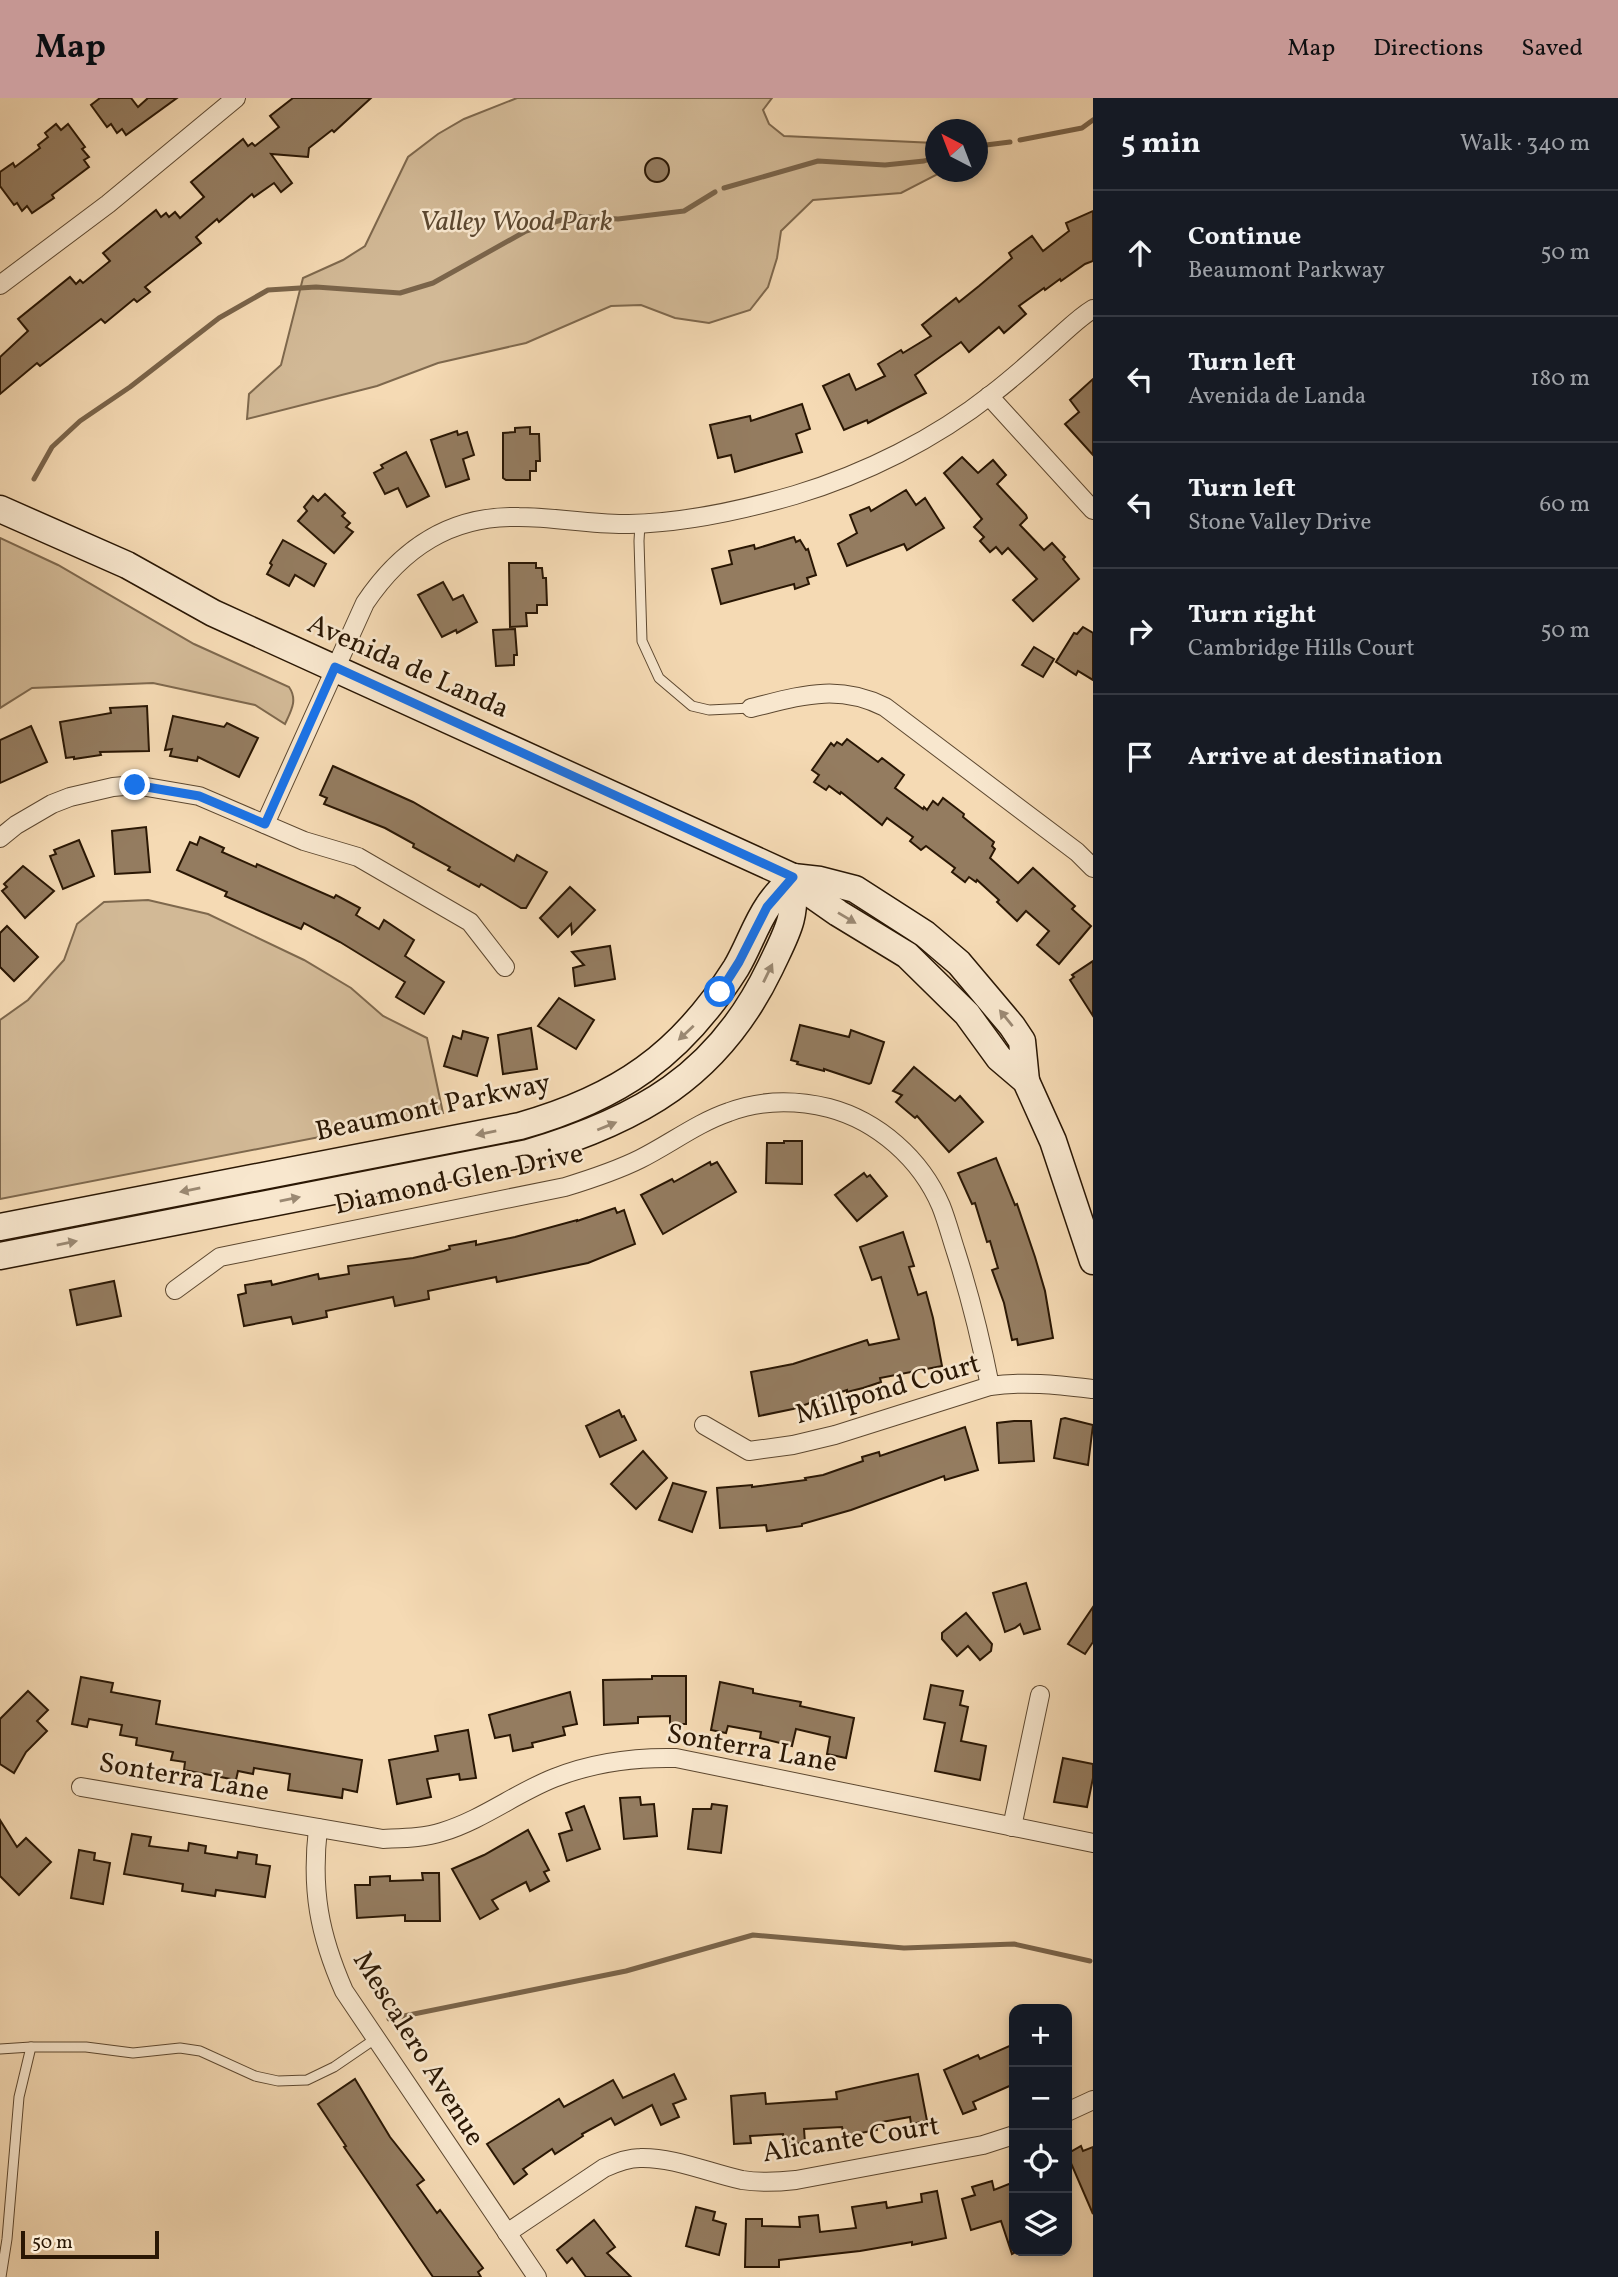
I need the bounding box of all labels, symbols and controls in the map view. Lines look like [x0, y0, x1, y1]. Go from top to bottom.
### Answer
text: Map [35, 26, 106, 72]
text: Map [1287, 32, 1335, 66]
text: Directions [1373, 32, 1483, 66]
text: Saved [1521, 32, 1583, 66]
north arrow [925, 119, 988, 182]
text: 5 min [1121, 123, 1201, 165]
text: Walk · 340 m [1460, 128, 1590, 160]
park label: Valley Wood Park [419, 203, 613, 242]
text: Continue [1188, 219, 1301, 255]
icon: ahead [1121, 234, 1159, 272]
text: 50 m [1541, 237, 1590, 269]
text: Beaumont Parkway [1188, 255, 1385, 287]
text: Turn left [1188, 345, 1296, 381]
icon: left [1121, 360, 1159, 398]
text: 180 m [1531, 363, 1590, 395]
text: Avenida de Landa [1188, 381, 1366, 413]
text: Turn left [1188, 471, 1296, 507]
icon: left [1121, 486, 1159, 524]
text: 60 m [1540, 489, 1590, 521]
text: Stone Valley Drive [1188, 507, 1371, 539]
text: Turn right [1188, 597, 1316, 633]
street label: Avenida de Landa [301, 605, 515, 729]
icon: right [1121, 612, 1159, 650]
text: 50 m [1541, 615, 1590, 647]
text: Cambridge Hills Court [1188, 633, 1415, 665]
icon: arrive [1121, 738, 1159, 776]
text: Arrive at destination [1188, 739, 1443, 775]
route end [119, 769, 150, 800]
one-way arrow [838, 911, 857, 924]
one-way arrow [762, 963, 773, 983]
route start [704, 976, 735, 1007]
one-way arrow [998, 1010, 1013, 1028]
one-way arrow [678, 1025, 695, 1041]
street label: Beaumont Parkway [312, 1064, 554, 1152]
one-way arrow [596, 1120, 617, 1131]
one-way arrow [475, 1127, 497, 1138]
street label: Diamond Glen Drive [331, 1135, 587, 1225]
one-way arrow [179, 1185, 201, 1196]
one-way arrow [279, 1194, 301, 1205]
one-way arrow [56, 1238, 78, 1249]
street label: Millpond Court [791, 1345, 985, 1435]
street label: Sonterra Lane [664, 1715, 840, 1783]
street label: Sonterra Lane [96, 1744, 272, 1812]
street label: Mescalero Avenue [342, 1944, 494, 2154]
map controls [1009, 2004, 1072, 2256]
button: + [1009, 2004, 1072, 2067]
button: − [1009, 2067, 1072, 2130]
street label: Alicante Court [760, 2107, 942, 2173]
button: locate [1009, 2130, 1072, 2193]
button: layers [1009, 2193, 1072, 2256]
scale bar [21, 2228, 159, 2260]
text: 50 m [32, 2230, 73, 2256]

